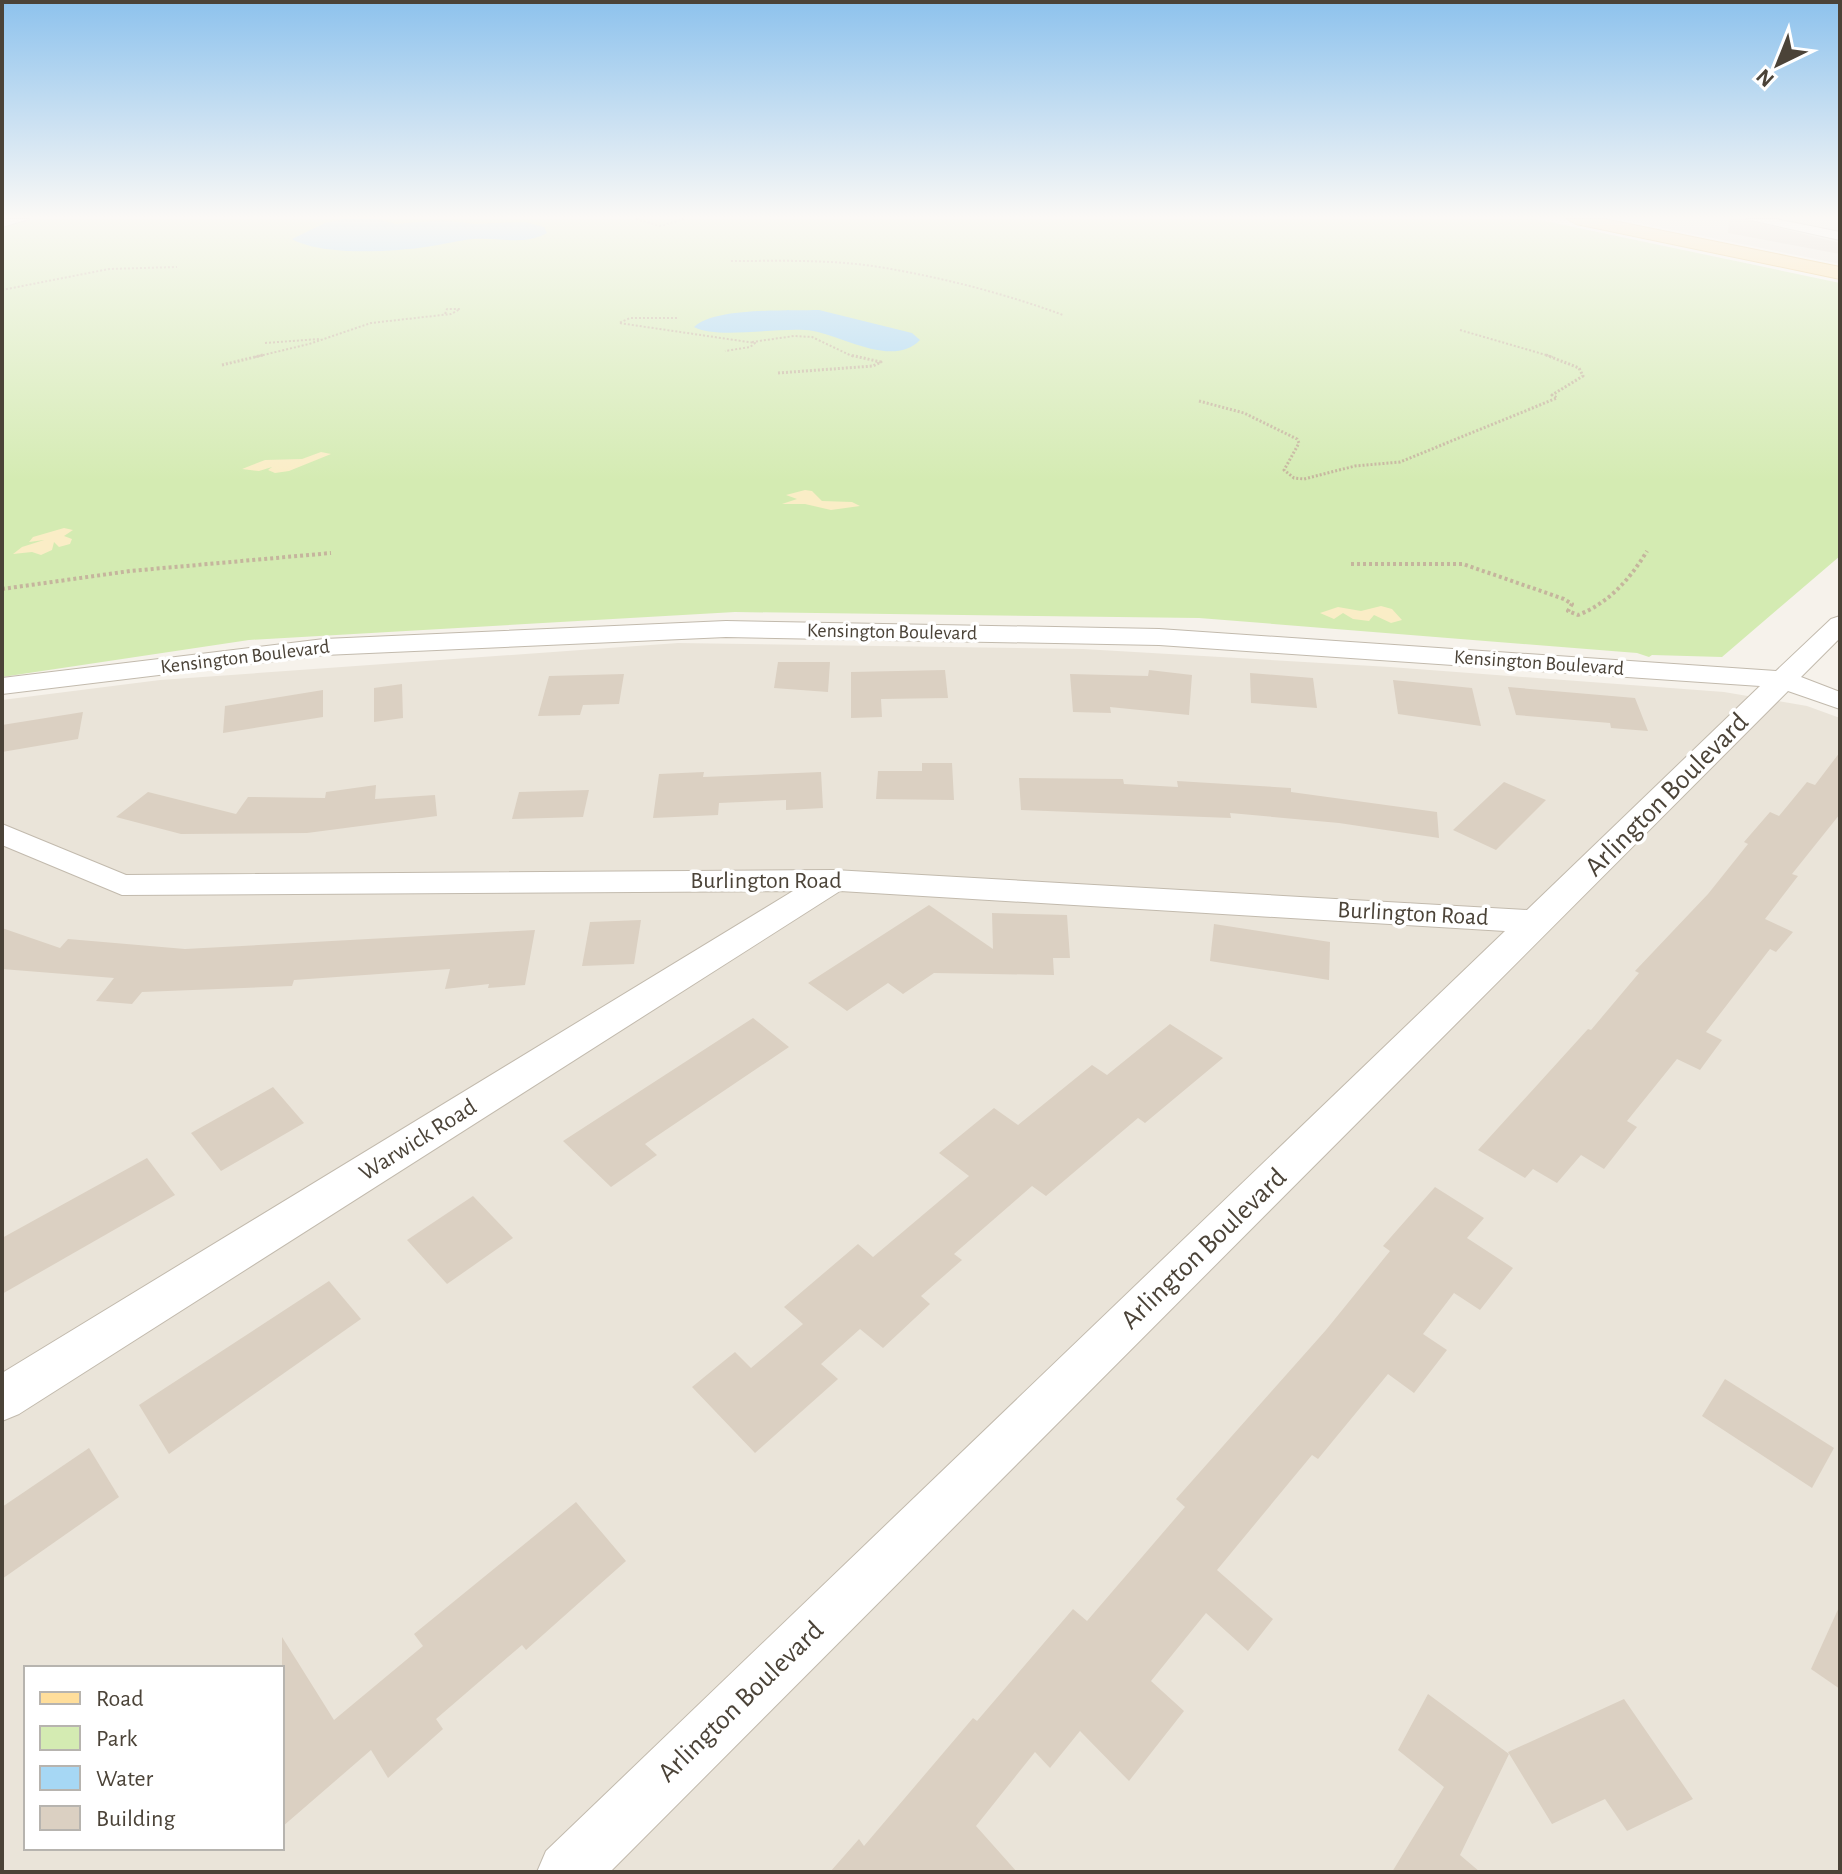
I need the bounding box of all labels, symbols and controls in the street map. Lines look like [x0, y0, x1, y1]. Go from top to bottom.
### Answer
north arrow [1738, 24, 1818, 104]
text: N [1752, 65, 1778, 91]
street label: Kensington Boulevard [807, 621, 977, 643]
street label: Kensington Boulevard [159, 637, 331, 677]
street label: Kensington Boulevard [1453, 647, 1625, 679]
street label: Arlington Boulevard [1580, 708, 1754, 882]
street label: Burlington Road [690, 869, 842, 893]
street label: Burlington Road [1337, 898, 1489, 930]
street label: Warwick Road [355, 1095, 481, 1185]
street label: Arlington Boulevard [1116, 1163, 1292, 1335]
street label: Arlington Boulevard [653, 1616, 829, 1788]
legend [24, 1666, 284, 1850]
text: Road [96, 1687, 144, 1711]
text: Park [96, 1727, 137, 1751]
text: Water [96, 1767, 154, 1791]
text: Building [96, 1807, 175, 1831]

